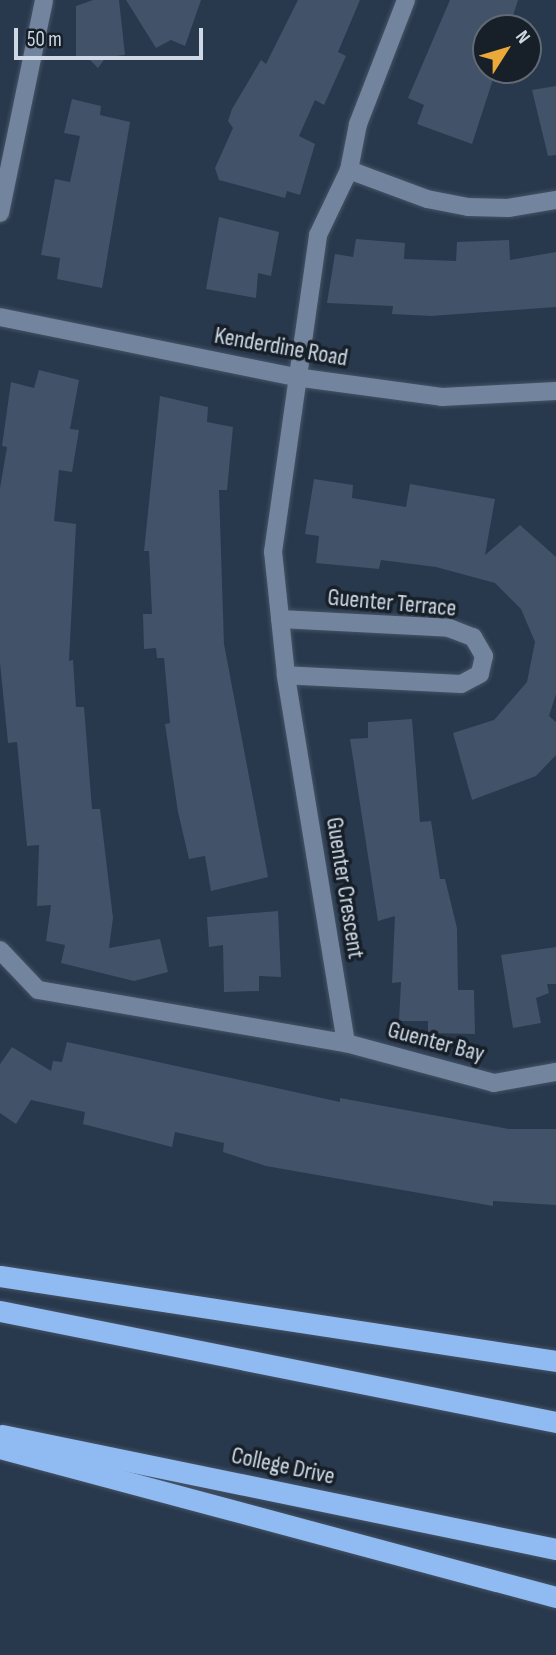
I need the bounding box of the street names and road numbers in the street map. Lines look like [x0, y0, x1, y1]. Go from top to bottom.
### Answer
street label: Kenderdine Road [212, 321, 350, 373]
street label: Guenter Terrace [326, 583, 458, 623]
street label: Guenter Crescent [320, 815, 370, 961]
street label: Guenter Bay [385, 1015, 487, 1069]
street label: College Drive [229, 1441, 337, 1491]

